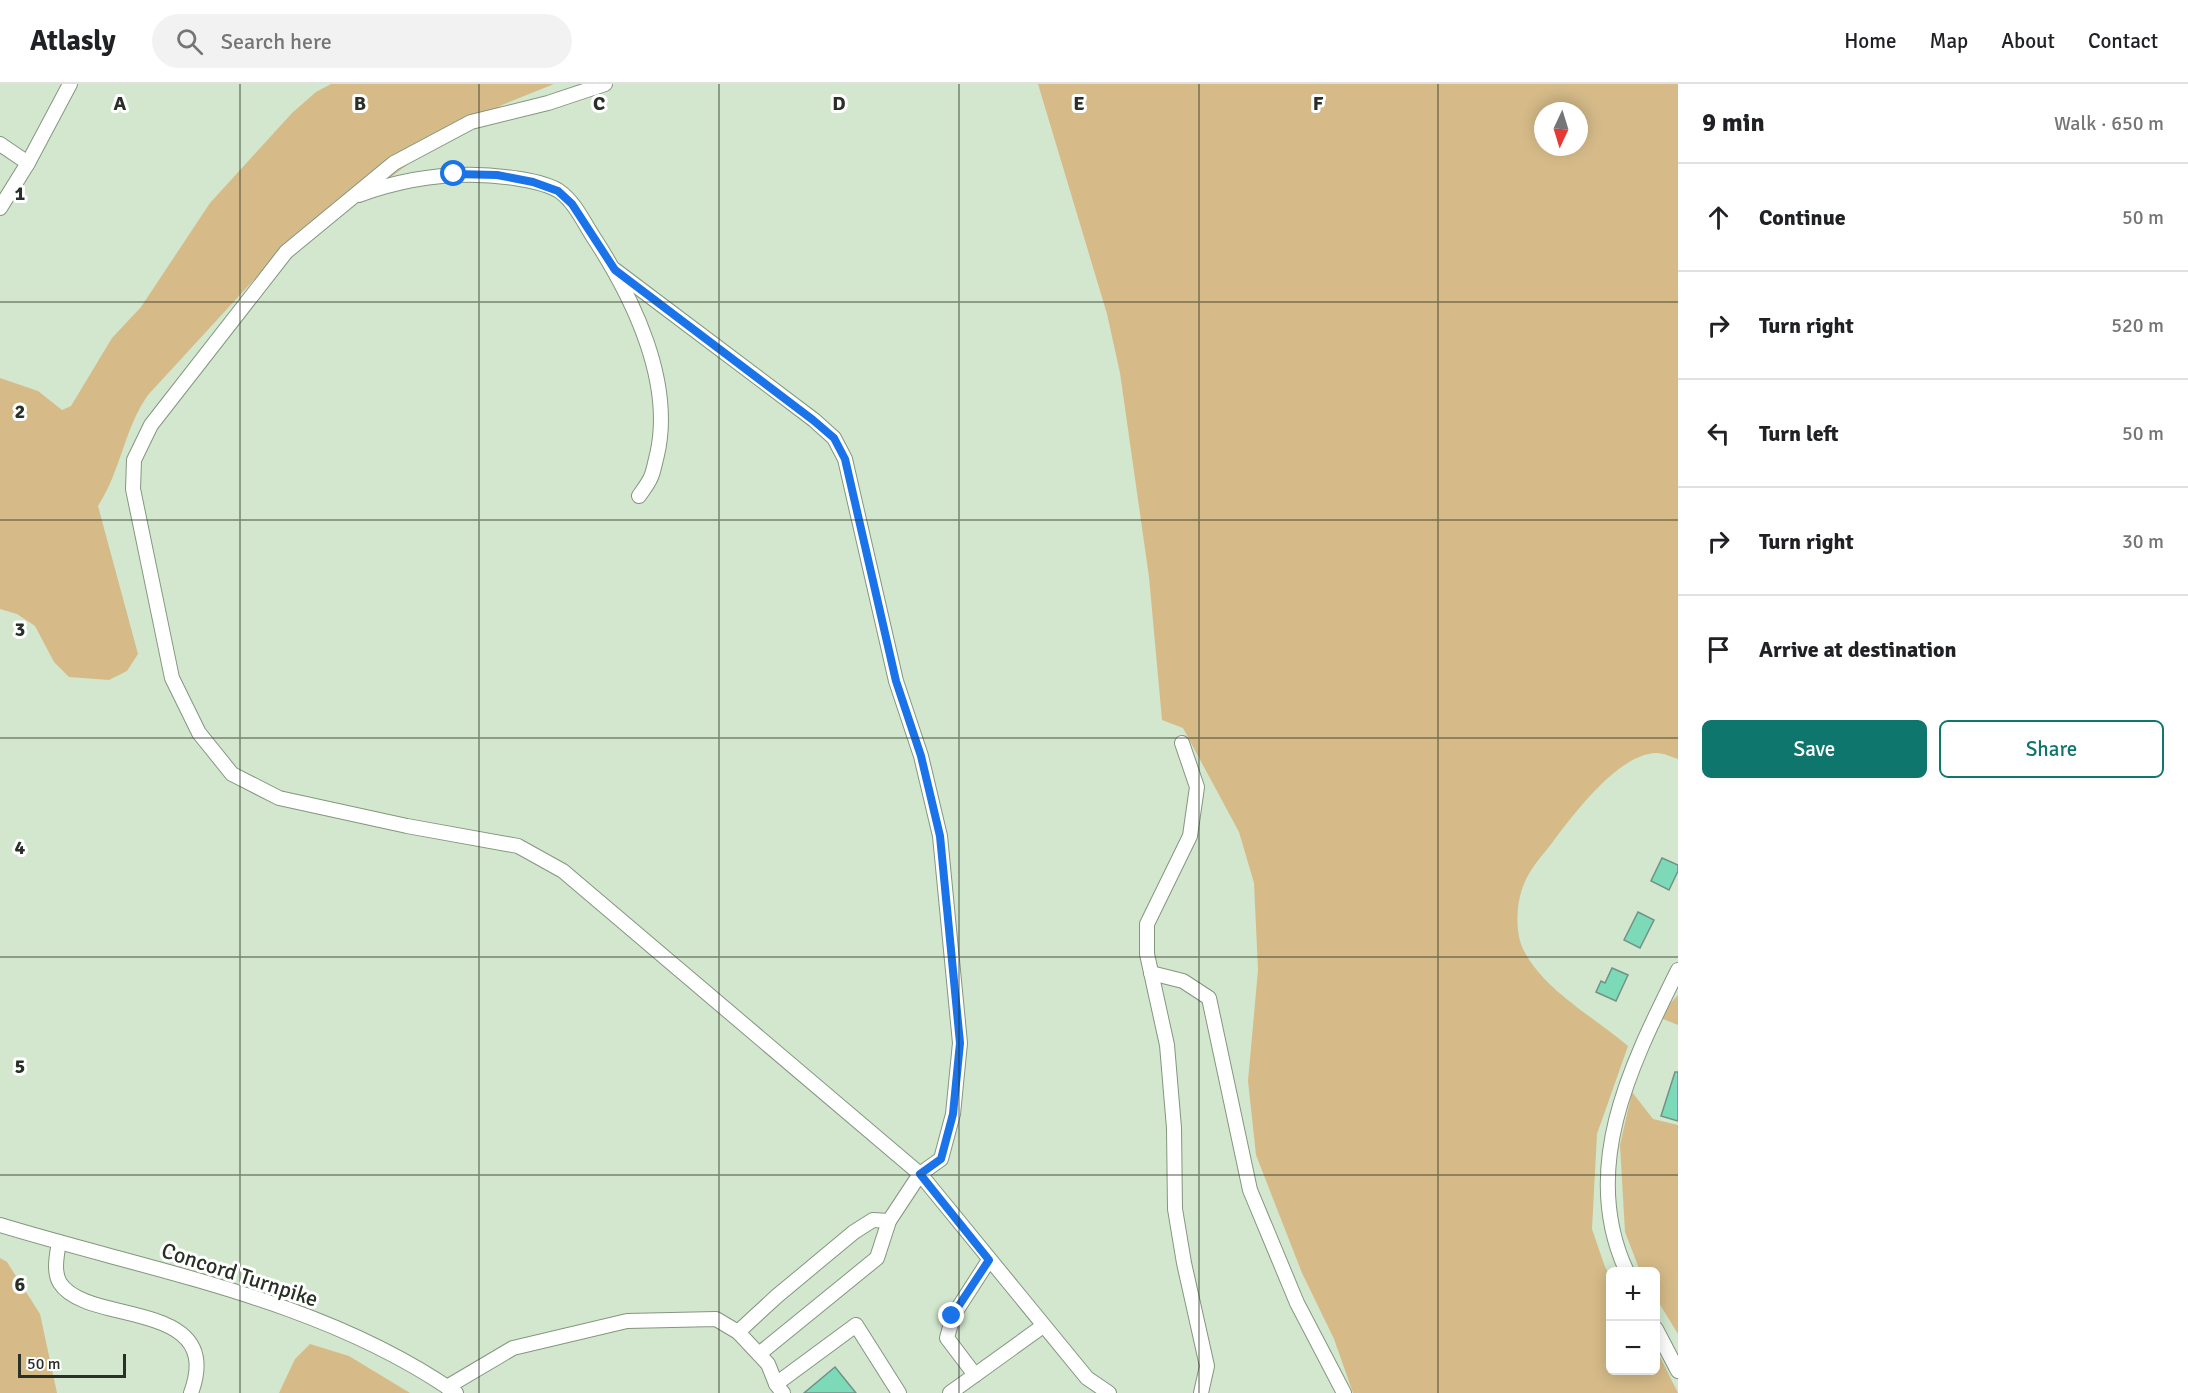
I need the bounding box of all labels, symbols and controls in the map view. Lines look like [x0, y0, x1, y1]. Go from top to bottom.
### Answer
search box [152, 14, 572, 68]
text: Atlasly [30, 24, 116, 58]
icon: search [173, 25, 206, 58]
text: Search here [221, 28, 332, 55]
text: Home [1844, 28, 1897, 54]
text: Map [1930, 28, 1968, 54]
text: About [2001, 28, 2055, 54]
text: Contact [2088, 28, 2158, 54]
text: A [114, 91, 127, 116]
text: B [354, 91, 366, 116]
text: C [593, 91, 605, 116]
text: D [832, 91, 846, 116]
text: E [1073, 91, 1085, 116]
text: F [1313, 91, 1324, 116]
north arrow [1534, 102, 1588, 156]
text: 9 min [1702, 107, 1765, 139]
text: Walk · 650 m [2054, 111, 2164, 136]
route start [440, 160, 466, 186]
text: 1 [15, 181, 26, 206]
icon: ahead [1702, 201, 1735, 234]
text: Continue [1759, 204, 1846, 231]
text: 50 m [2122, 205, 2164, 230]
icon: right [1702, 309, 1735, 342]
text: Turn right [1759, 312, 1854, 339]
text: 520 m [2111, 313, 2164, 338]
text: 2 [15, 399, 25, 424]
icon: left [1702, 417, 1735, 450]
text: Turn left [1759, 420, 1839, 447]
text: 50 m [2122, 421, 2164, 446]
icon: right [1702, 525, 1735, 558]
text: Turn right [1759, 528, 1854, 555]
text: 30 m [2122, 529, 2164, 554]
text: 3 [15, 617, 25, 642]
icon: arrive [1702, 633, 1735, 666]
text: Arrive at destination [1759, 636, 1956, 663]
button: Save [1702, 720, 1927, 778]
button: Share [1939, 720, 2164, 778]
text: 4 [15, 835, 26, 860]
text: 5 [15, 1054, 25, 1079]
street label: Concord Turnpike [158, 1236, 322, 1312]
map controls [1606, 1267, 1660, 1375]
button: + [1606, 1267, 1660, 1321]
text: 6 [15, 1272, 26, 1297]
route end [938, 1302, 964, 1328]
button: − [1606, 1321, 1660, 1375]
scale bar [18, 1351, 126, 1378]
text: 50 m [27, 1354, 61, 1374]

